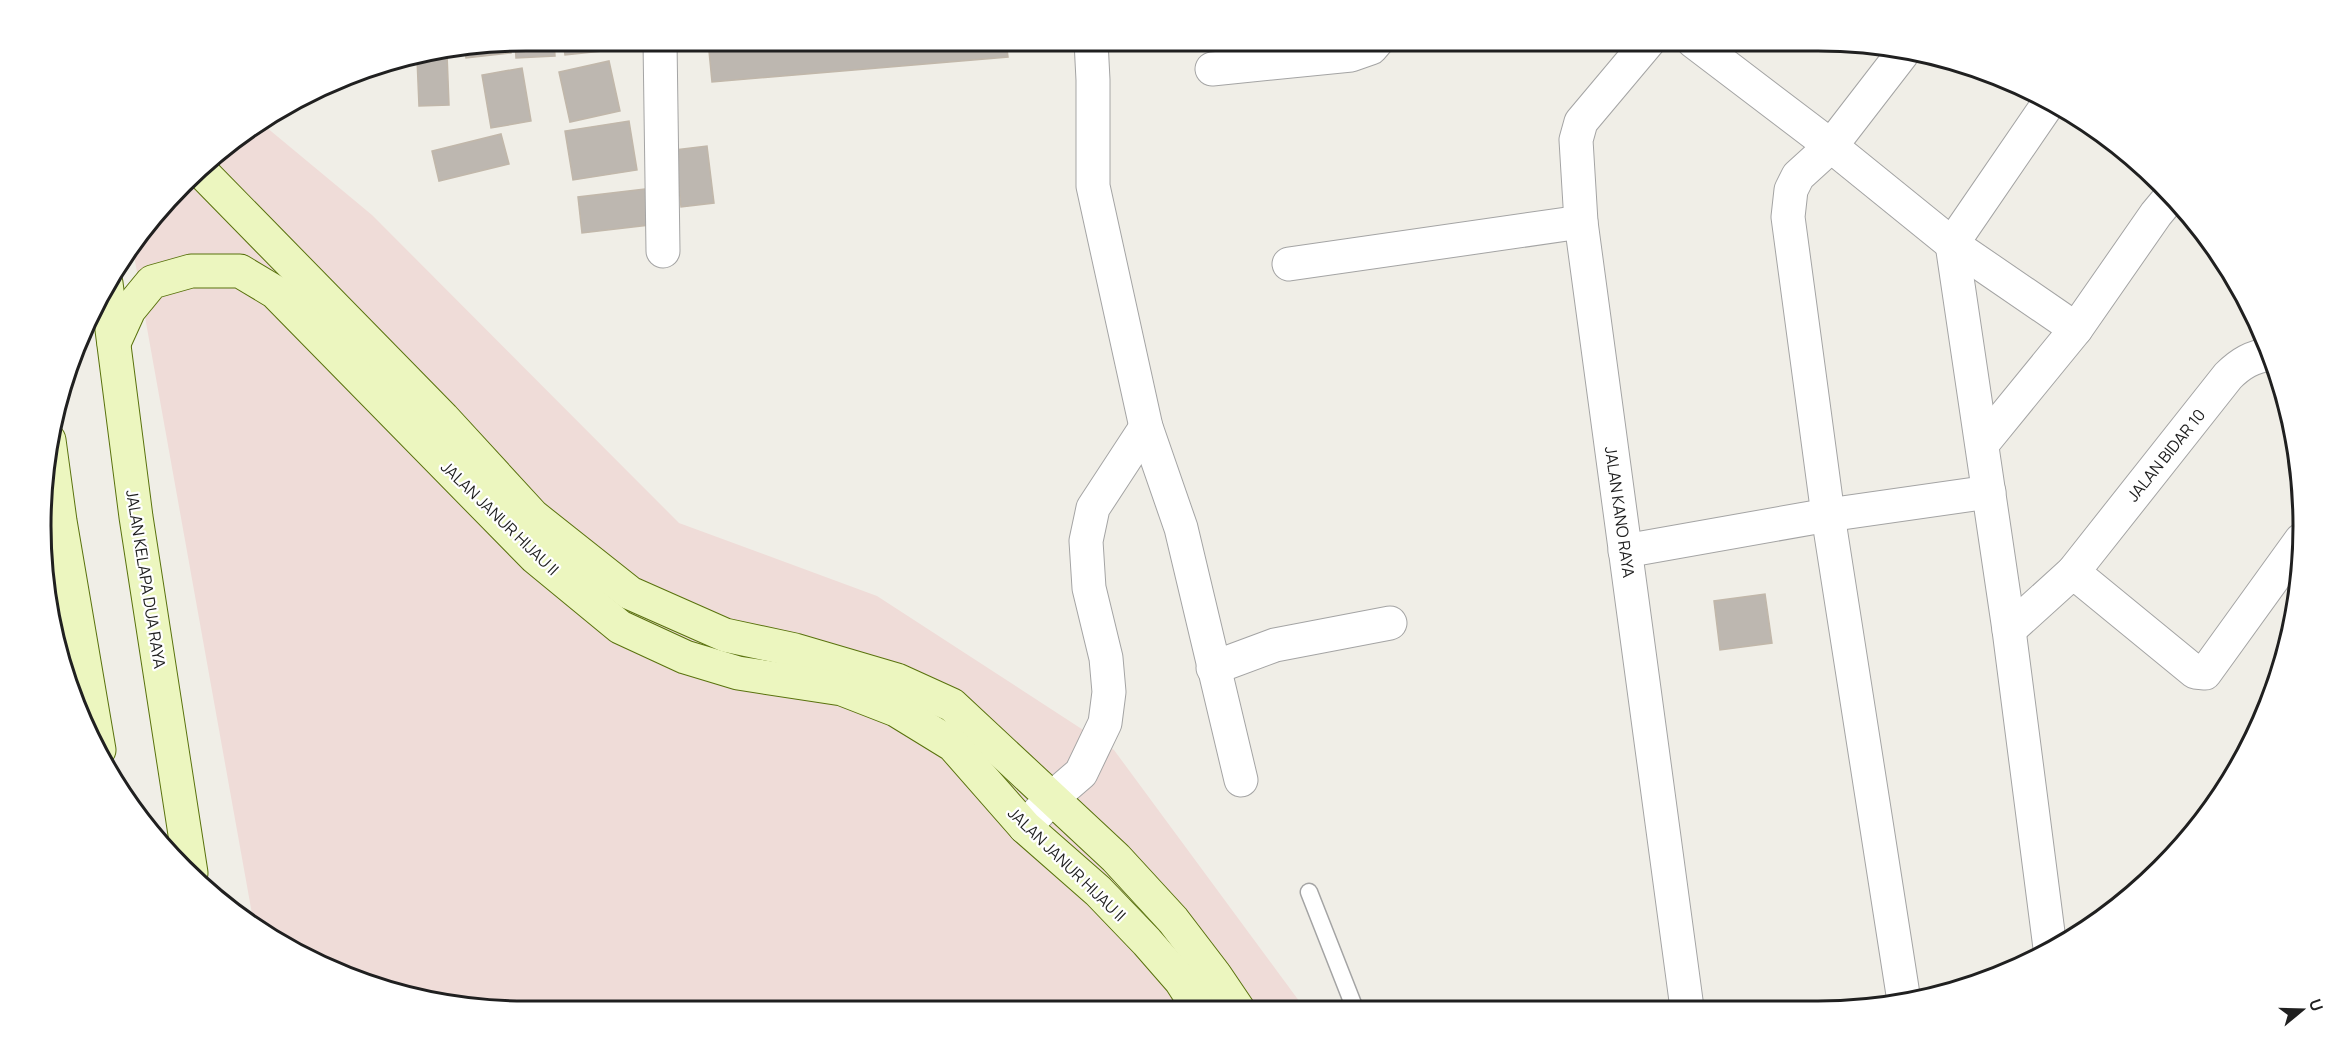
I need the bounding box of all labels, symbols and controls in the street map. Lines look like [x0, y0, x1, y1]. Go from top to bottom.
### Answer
street label: JALAN BIDAR 10 [2122, 404, 2210, 506]
street label: JALAN KANO RAYA [1600, 445, 1640, 579]
street label: JALAN JANUR HIJAU II [436, 456, 564, 580]
street label: JALAN KELAPA DUA RAYA [121, 488, 171, 670]
street label: JALAN JANUR HIJAU II [1003, 802, 1131, 926]
north arrow [2272, 980, 2332, 1040]
text: U [2304, 996, 2328, 1014]

